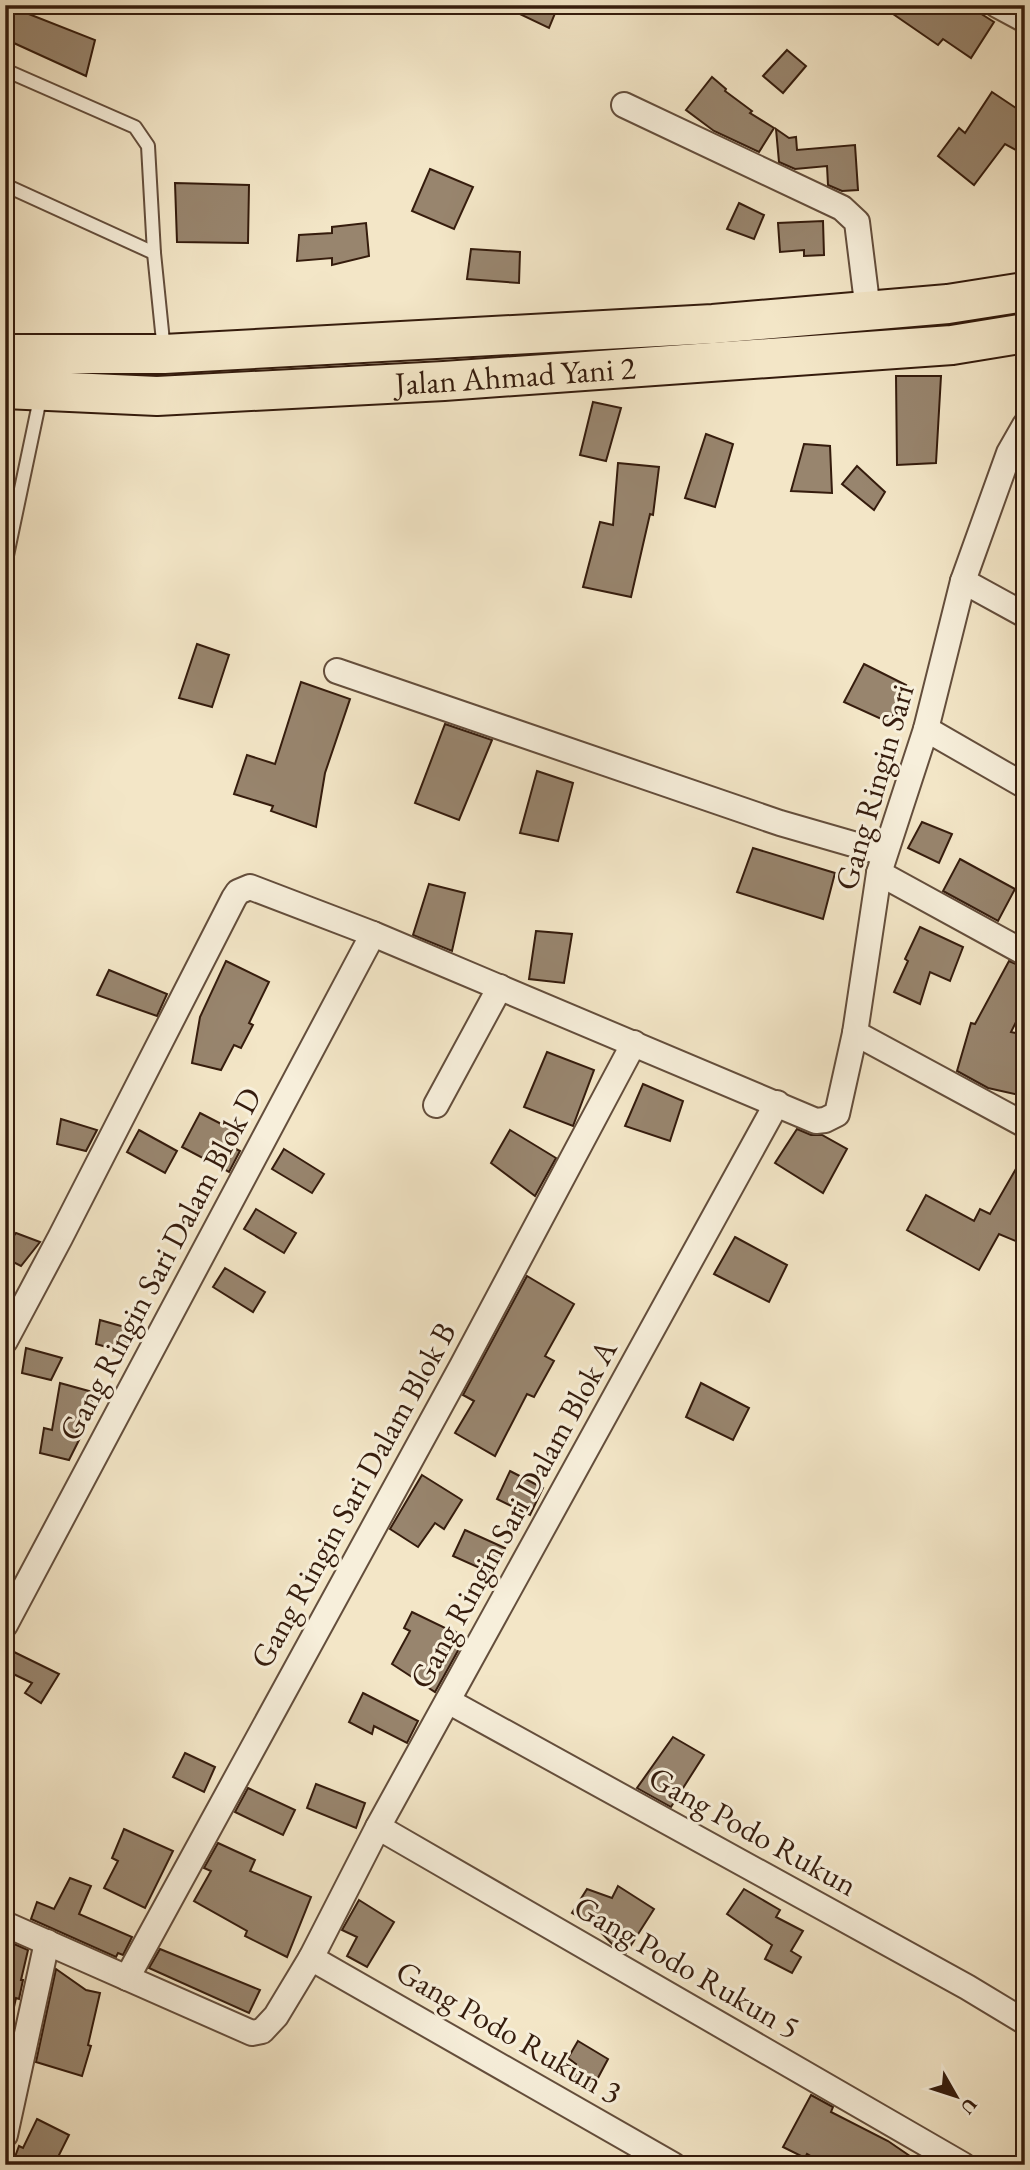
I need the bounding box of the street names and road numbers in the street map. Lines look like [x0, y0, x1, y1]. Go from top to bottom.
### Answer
street label: Jalan Ahmad Yani 2 [391, 346, 638, 405]
street label: Gang Ringin Sari [825, 679, 923, 895]
street label: Gang Ringin Sari Dalam Blok D [49, 1080, 271, 1448]
street label: Gang Ringin Sari Dalam Blok B [240, 1315, 466, 1675]
street label: Gang Ringin Sari Dalam Blok A [399, 1331, 627, 1696]
street label: Gang Podo Rukun [641, 1756, 865, 1906]
street label: Gang Podo Rukun 5 [567, 1885, 807, 2049]
street label: Gang Podo Rukun 3 [389, 1950, 629, 2114]

